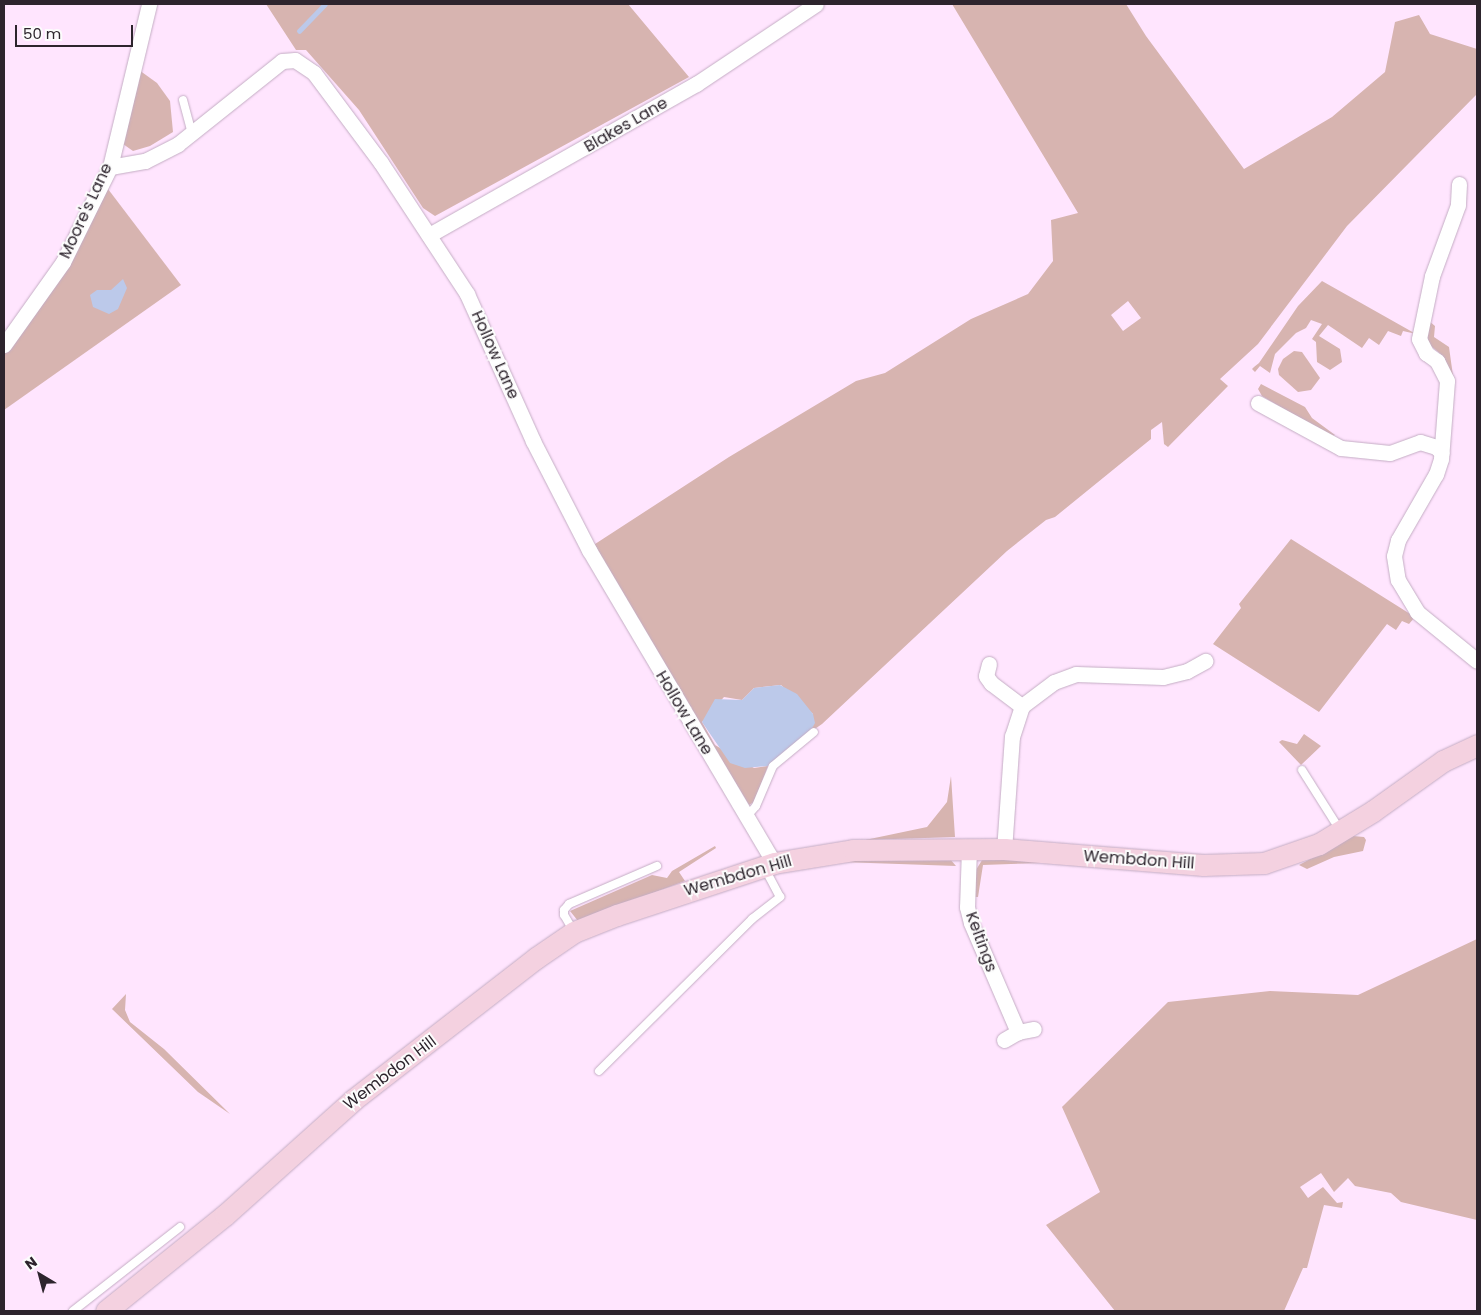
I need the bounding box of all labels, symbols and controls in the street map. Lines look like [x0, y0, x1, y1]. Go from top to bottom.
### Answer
scale bar [18, 15, 135, 47]
text: 50 m [23, 23, 61, 44]
street label: Blakes Lane [581, 93, 671, 157]
street label: Moore's Lane [55, 160, 117, 262]
street label: Hollow Lane [467, 308, 523, 402]
street label: Hollow Lane [651, 667, 717, 759]
street label: Wembdon Hill [1083, 847, 1195, 873]
street label: Wembdon Hill [682, 851, 794, 901]
street label: Keltings [961, 909, 1001, 975]
street label: Wembdon Hill [340, 1032, 440, 1114]
north arrow [15, 1250, 65, 1300]
text: N [21, 1252, 41, 1274]

